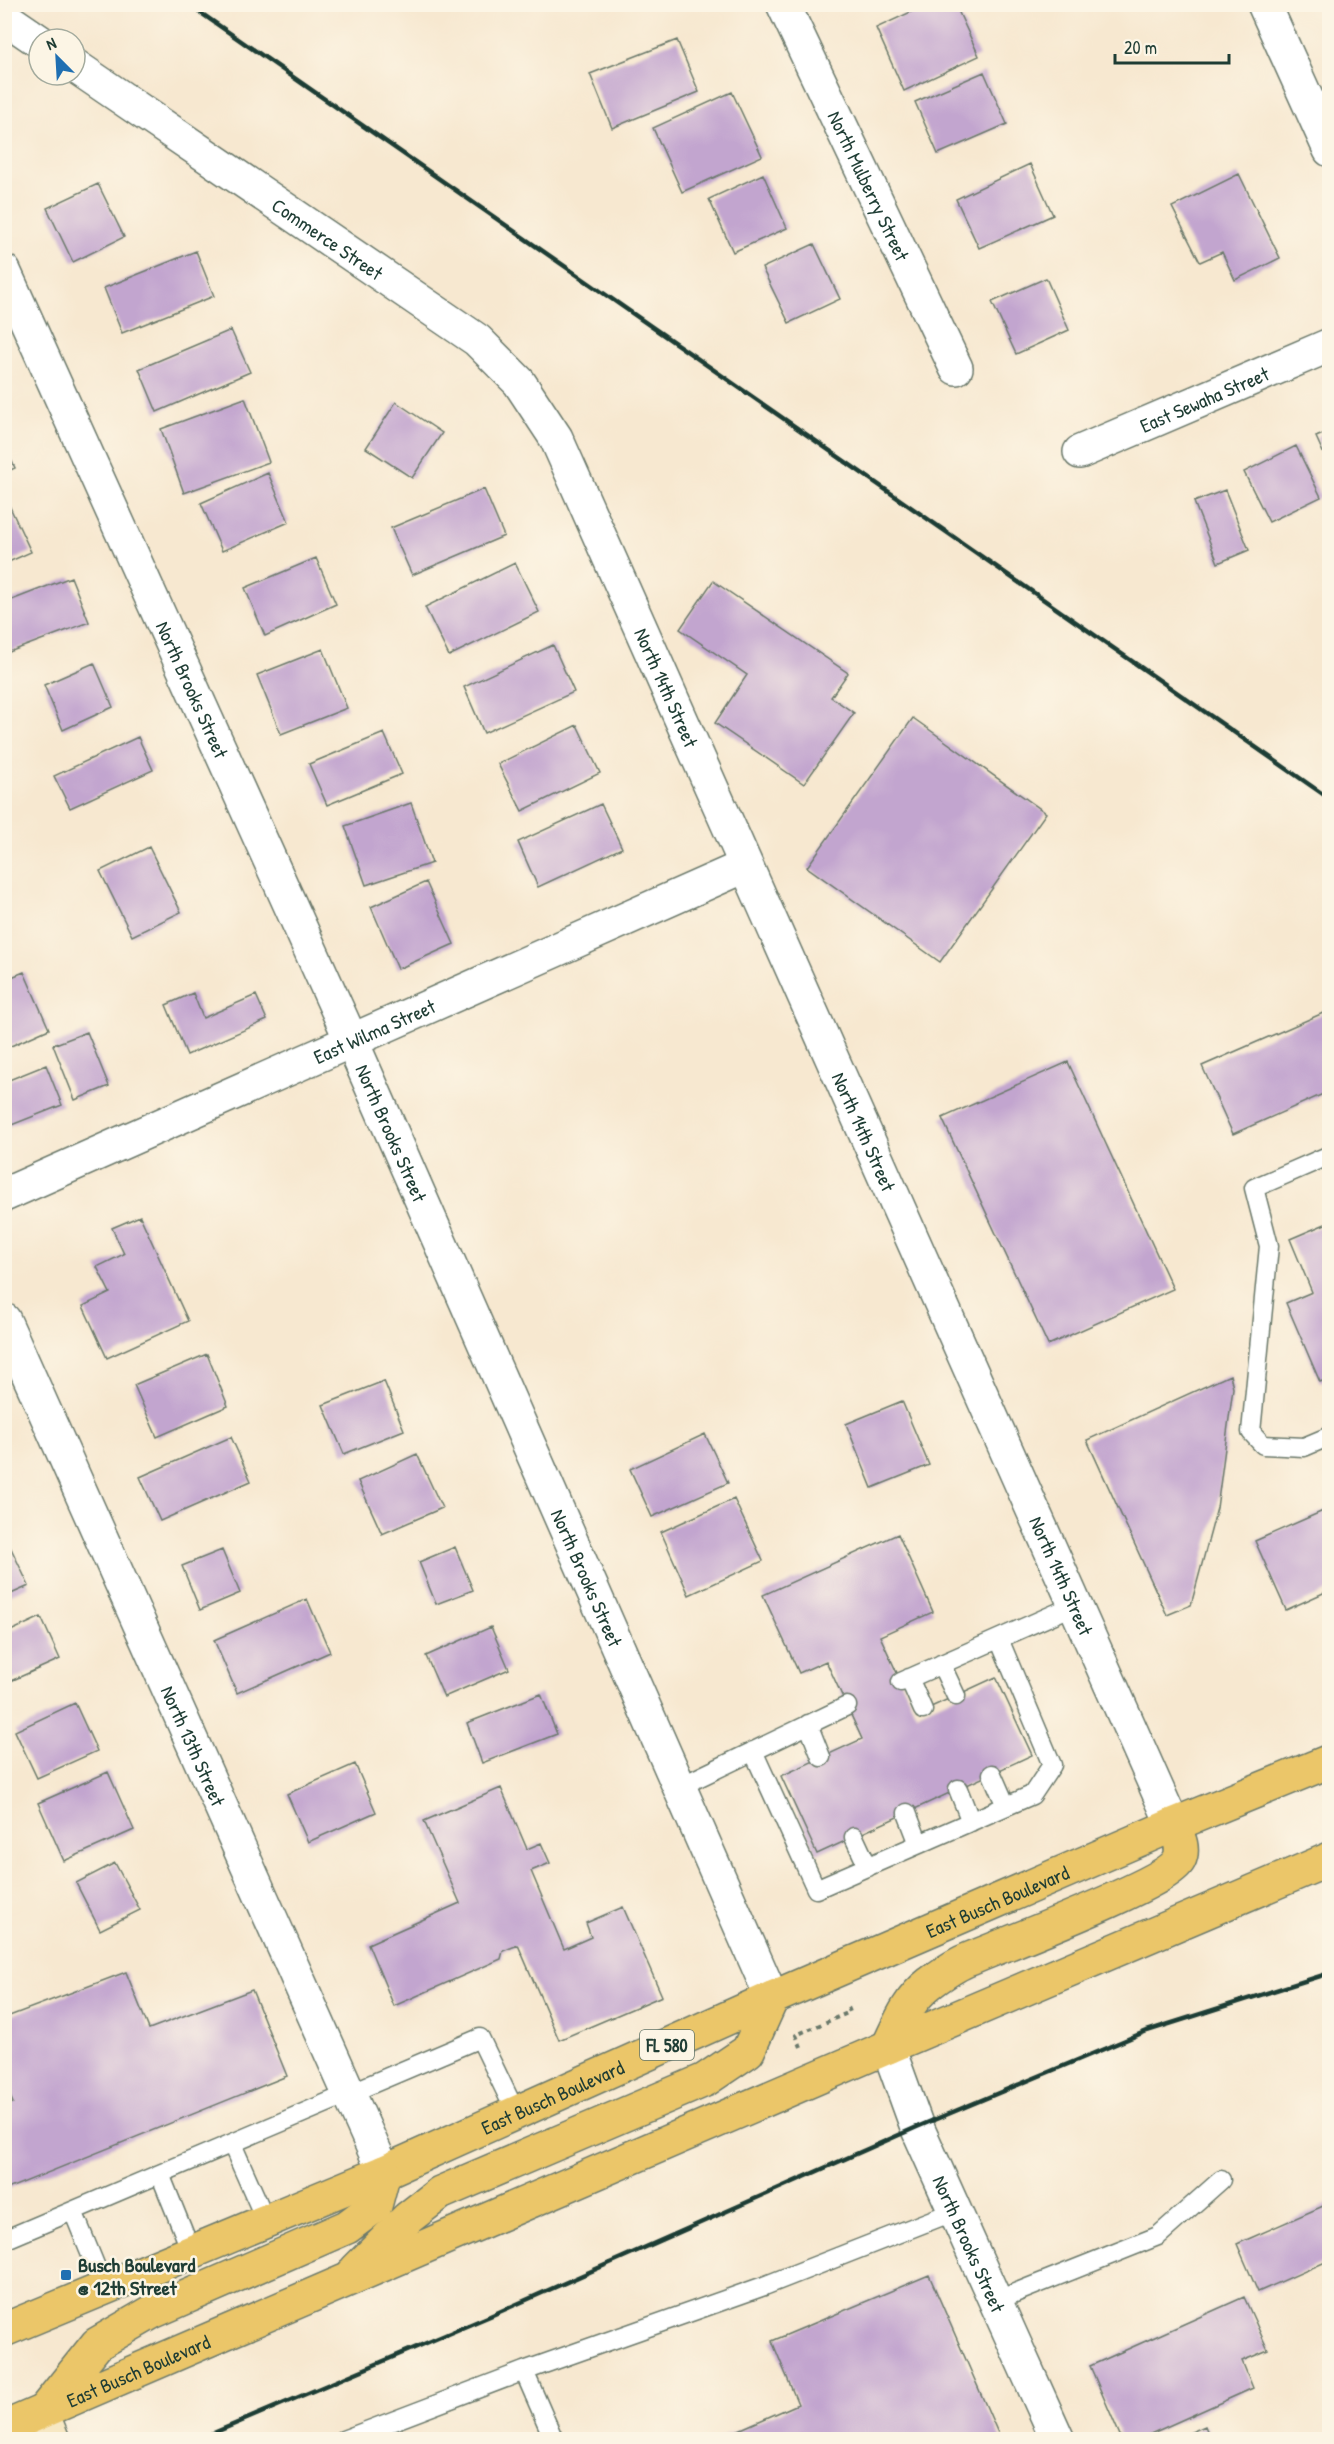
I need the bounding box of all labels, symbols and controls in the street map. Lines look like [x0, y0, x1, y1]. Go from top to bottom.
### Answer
north arrow [27, 27, 87, 87]
scale bar [1115, 27, 1229, 65]
text: N [43, 31, 60, 55]
text: 20 m [1124, 35, 1157, 60]
street label: North Mulberry Street [822, 106, 917, 266]
street label: Commerce Street [267, 191, 390, 286]
street label: East Sewaha Street [1136, 359, 1274, 438]
street label: North Brooks Street [150, 617, 236, 763]
street label: North 14th Street [629, 624, 706, 752]
street label: East Wilma Street [309, 991, 440, 1070]
street label: North Brooks Street [350, 1060, 434, 1207]
street label: North 14th Street [826, 1068, 903, 1196]
street label: North Brooks Street [545, 1505, 630, 1652]
street label: North 14th Street [1024, 1512, 1101, 1640]
street label: North 13th Street [155, 1681, 233, 1811]
street label: East Busch Boulevard [921, 1858, 1073, 1944]
road number: FL 580 [640, 2030, 694, 2060]
street label: East Busch Boulevard [477, 2053, 628, 2140]
street label: North Brooks Street [927, 2171, 1013, 2317]
place label: Busch Boulevard @ 12th Street [78, 2251, 196, 2301]
marker: Busch Boulevard @ 12th Street [59, 2268, 73, 2282]
street label: East Busch Boulevard [62, 2327, 214, 2413]

